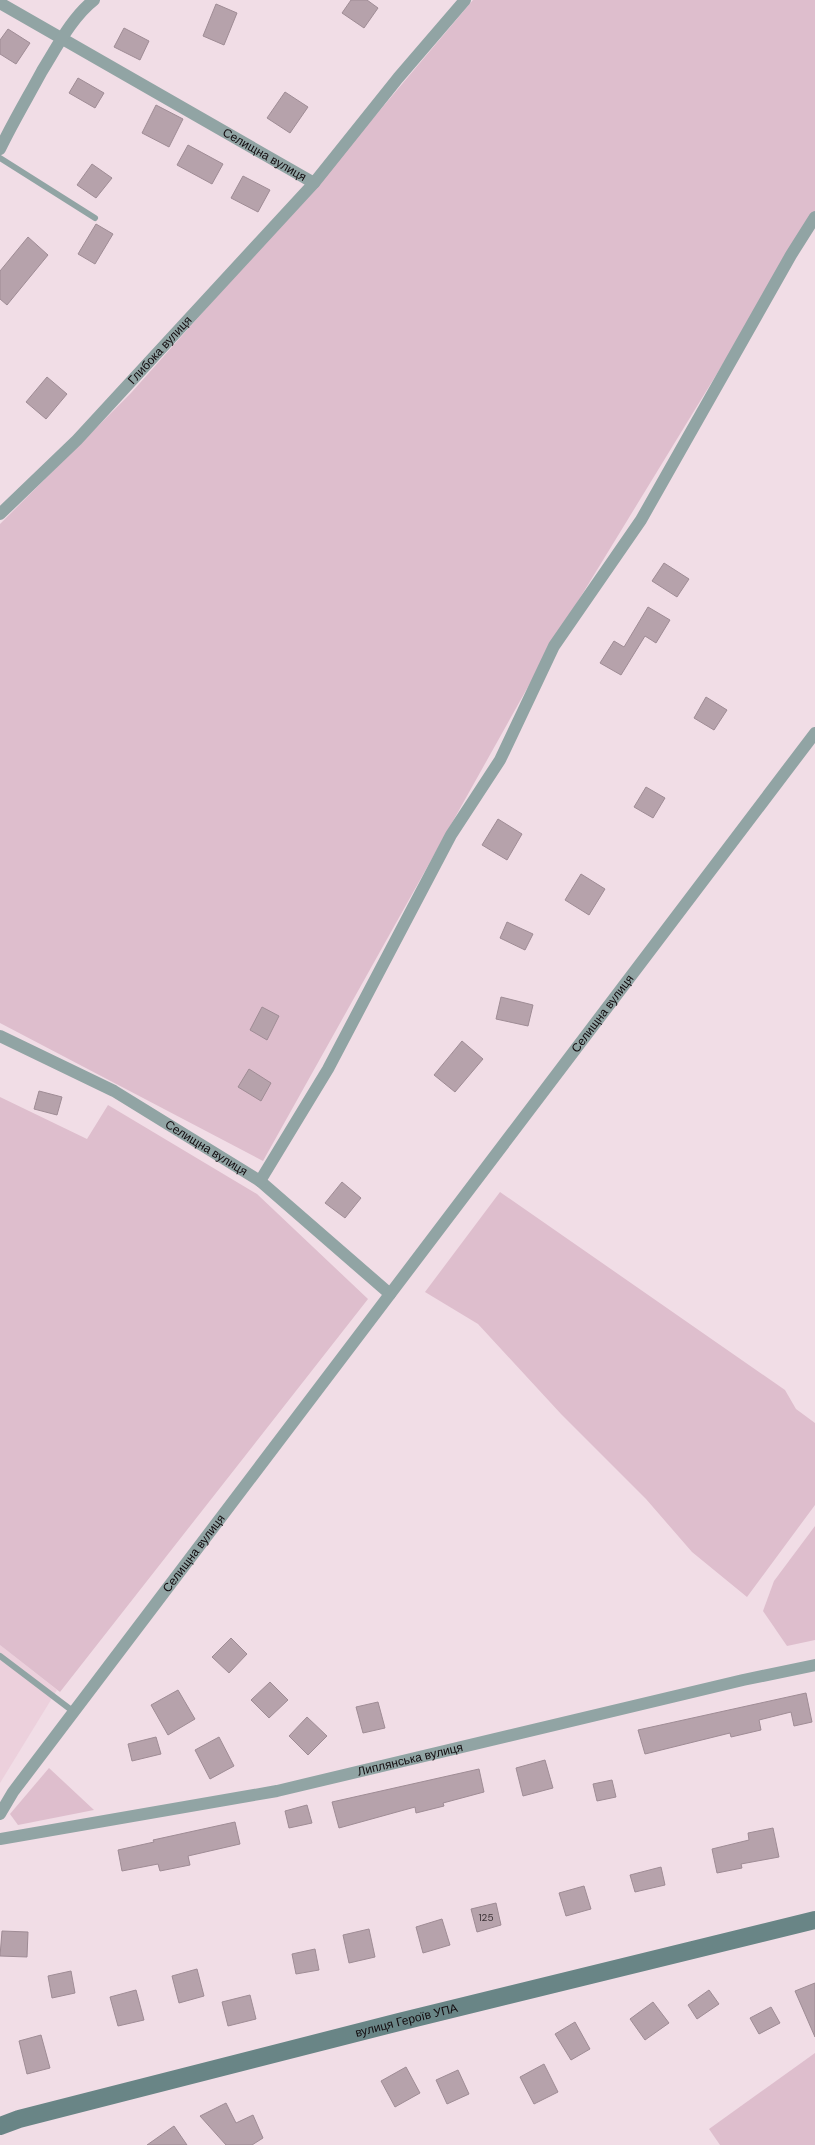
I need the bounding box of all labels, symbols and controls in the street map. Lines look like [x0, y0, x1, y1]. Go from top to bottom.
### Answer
street label: Селищна вулиця [220, 124, 309, 185]
street label: Глибока вулиця [124, 313, 195, 388]
street label: Селищна вулиця [568, 971, 637, 1056]
street label: Селищна вулиця [162, 1116, 251, 1179]
street label: Селищна вулиця [159, 1511, 229, 1596]
street label: Липлянська вулиця [356, 1739, 464, 1780]
house number: 125 [479, 1911, 493, 1924]
street label: вулиця Героїв УПА [353, 2000, 459, 2041]

